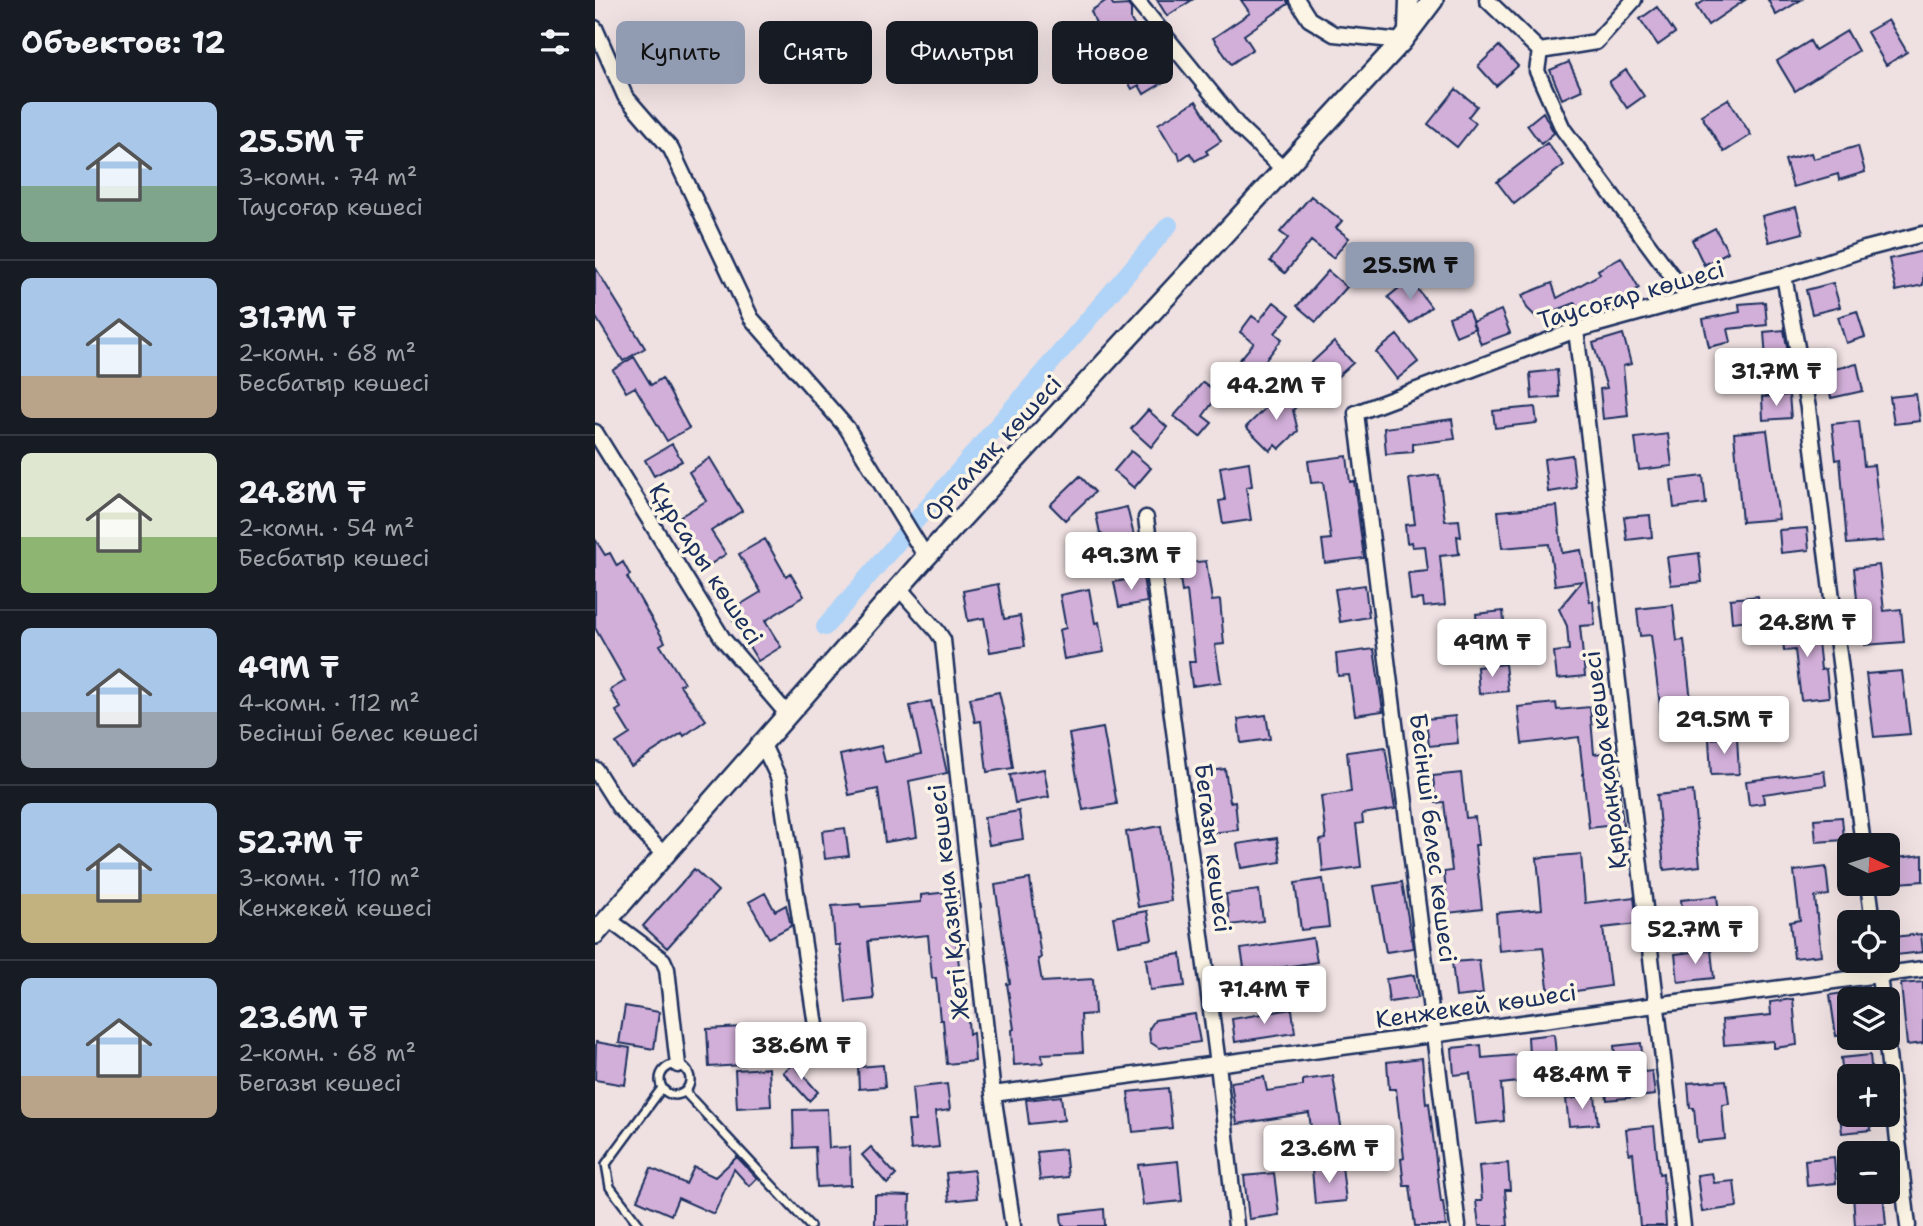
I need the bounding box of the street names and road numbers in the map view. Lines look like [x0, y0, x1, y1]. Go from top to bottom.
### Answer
street label: Тауcоғар көшесі [1534, 253, 1728, 337]
street label: Орталық көшесі [917, 368, 1069, 528]
street label: Құрсары көшесі [642, 477, 770, 651]
street label: Қыранқара көшесі [1576, 649, 1634, 871]
street label: Бесінші белес көшесі [1402, 711, 1464, 965]
street label: Бегазы көшесі [1187, 761, 1239, 935]
street label: Жеті Қазына көшесі [921, 782, 977, 1022]
street label: Кенжекей көшесі [1373, 976, 1579, 1036]

